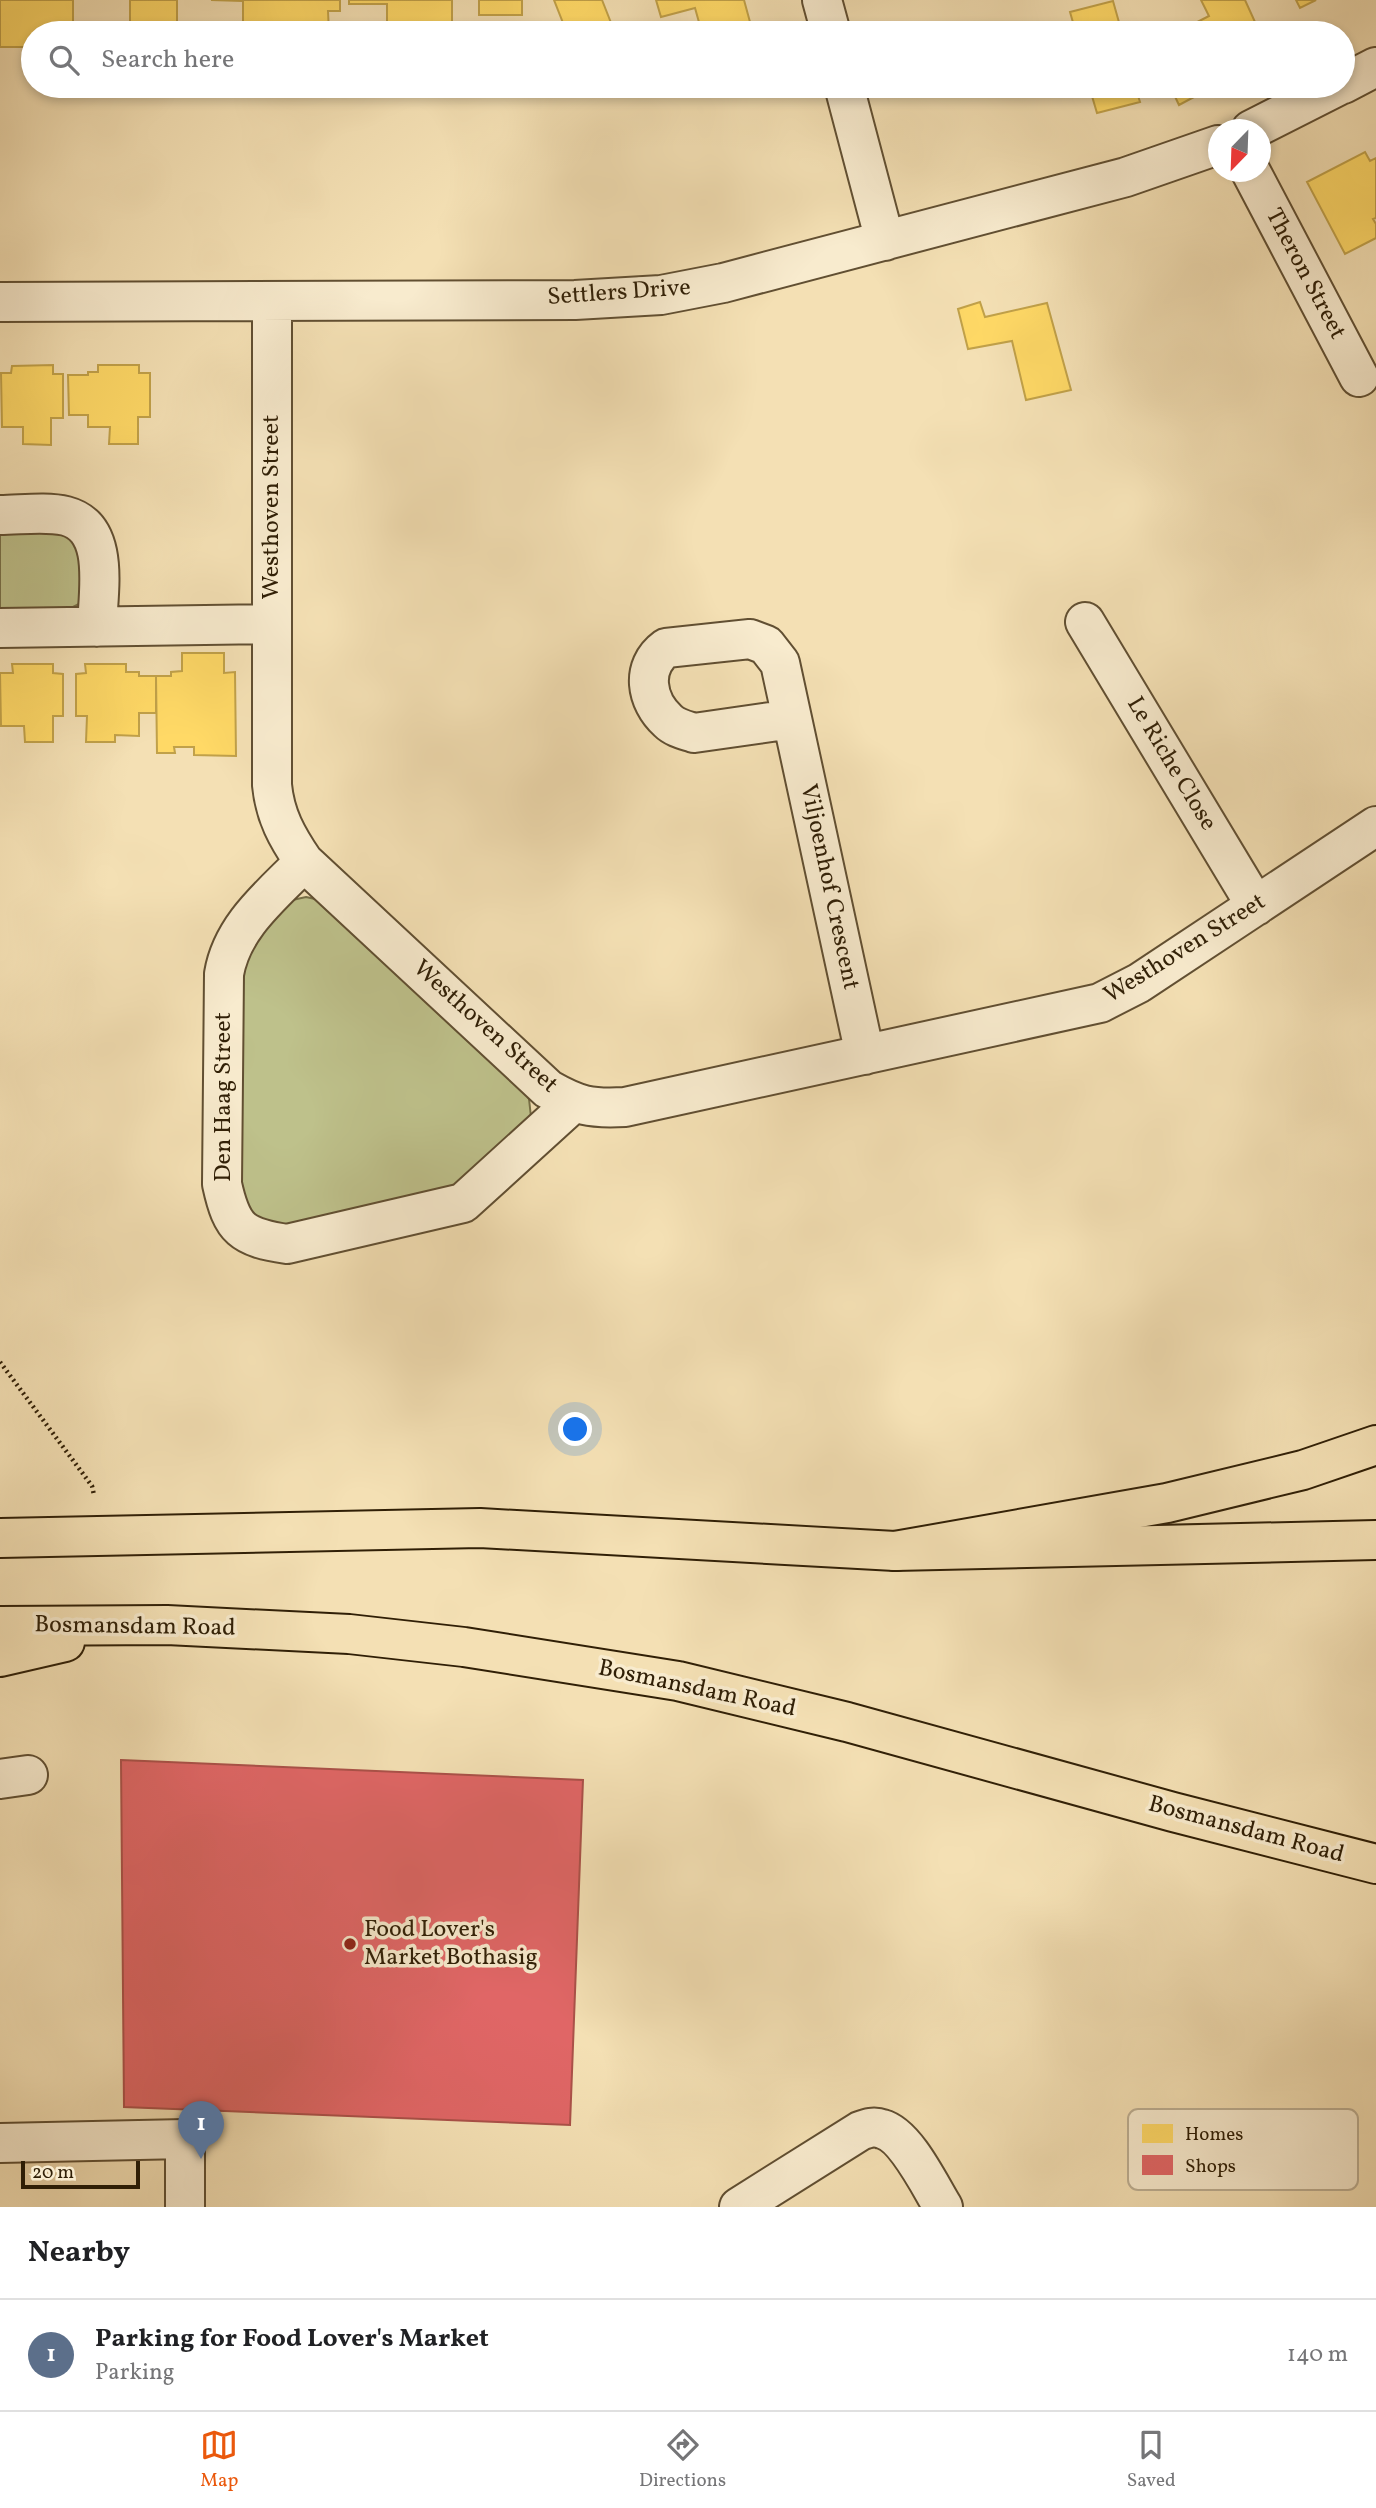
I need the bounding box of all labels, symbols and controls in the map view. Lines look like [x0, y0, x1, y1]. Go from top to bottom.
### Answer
search box [21, 21, 1355, 98]
icon: search [45, 41, 83, 79]
text: Search here [101, 42, 234, 78]
north arrow [1208, 119, 1271, 182]
street label: Theron Street [1256, 202, 1354, 346]
street label: Settlers Drive [546, 271, 692, 315]
street label: Westhoven Street [255, 415, 289, 599]
street label: Le Riche Close [1118, 690, 1224, 838]
street label: Viljoenhof Crescent [791, 781, 867, 993]
street label: Westhoven Street [1098, 886, 1272, 1012]
street label: Westhoven Street [405, 953, 565, 1101]
street label: Den Haag Street [207, 1012, 241, 1182]
your location [558, 1412, 592, 1446]
street label: Bosmansdam Road [34, 1608, 236, 1646]
street label: Bosmansdam Road [595, 1651, 799, 1727]
street label: Bosmansdam Road [1144, 1788, 1348, 1872]
place label: Food Lover's Market Bothasig [364, 1913, 538, 1975]
marker: Food Lover's Market Bothasig [342, 1936, 358, 1952]
pin: 1 [178, 2101, 224, 2159]
legend [1128, 2109, 1358, 2190]
text: Homes [1185, 2122, 1243, 2148]
text: Shops [1185, 2154, 1236, 2180]
scale bar [21, 2158, 140, 2190]
text: 20 m [32, 2160, 74, 2186]
text: Nearby [28, 2232, 130, 2274]
text: Parking for Food Lover's Market [95, 2321, 489, 2357]
text: 1 [46, 2339, 56, 2371]
text: 140 m [1287, 2339, 1348, 2371]
text: Parking [95, 2357, 174, 2389]
tab: Map [200, 2426, 238, 2494]
tab: Directions [639, 2426, 726, 2494]
tab: Saved [1127, 2426, 1176, 2494]

